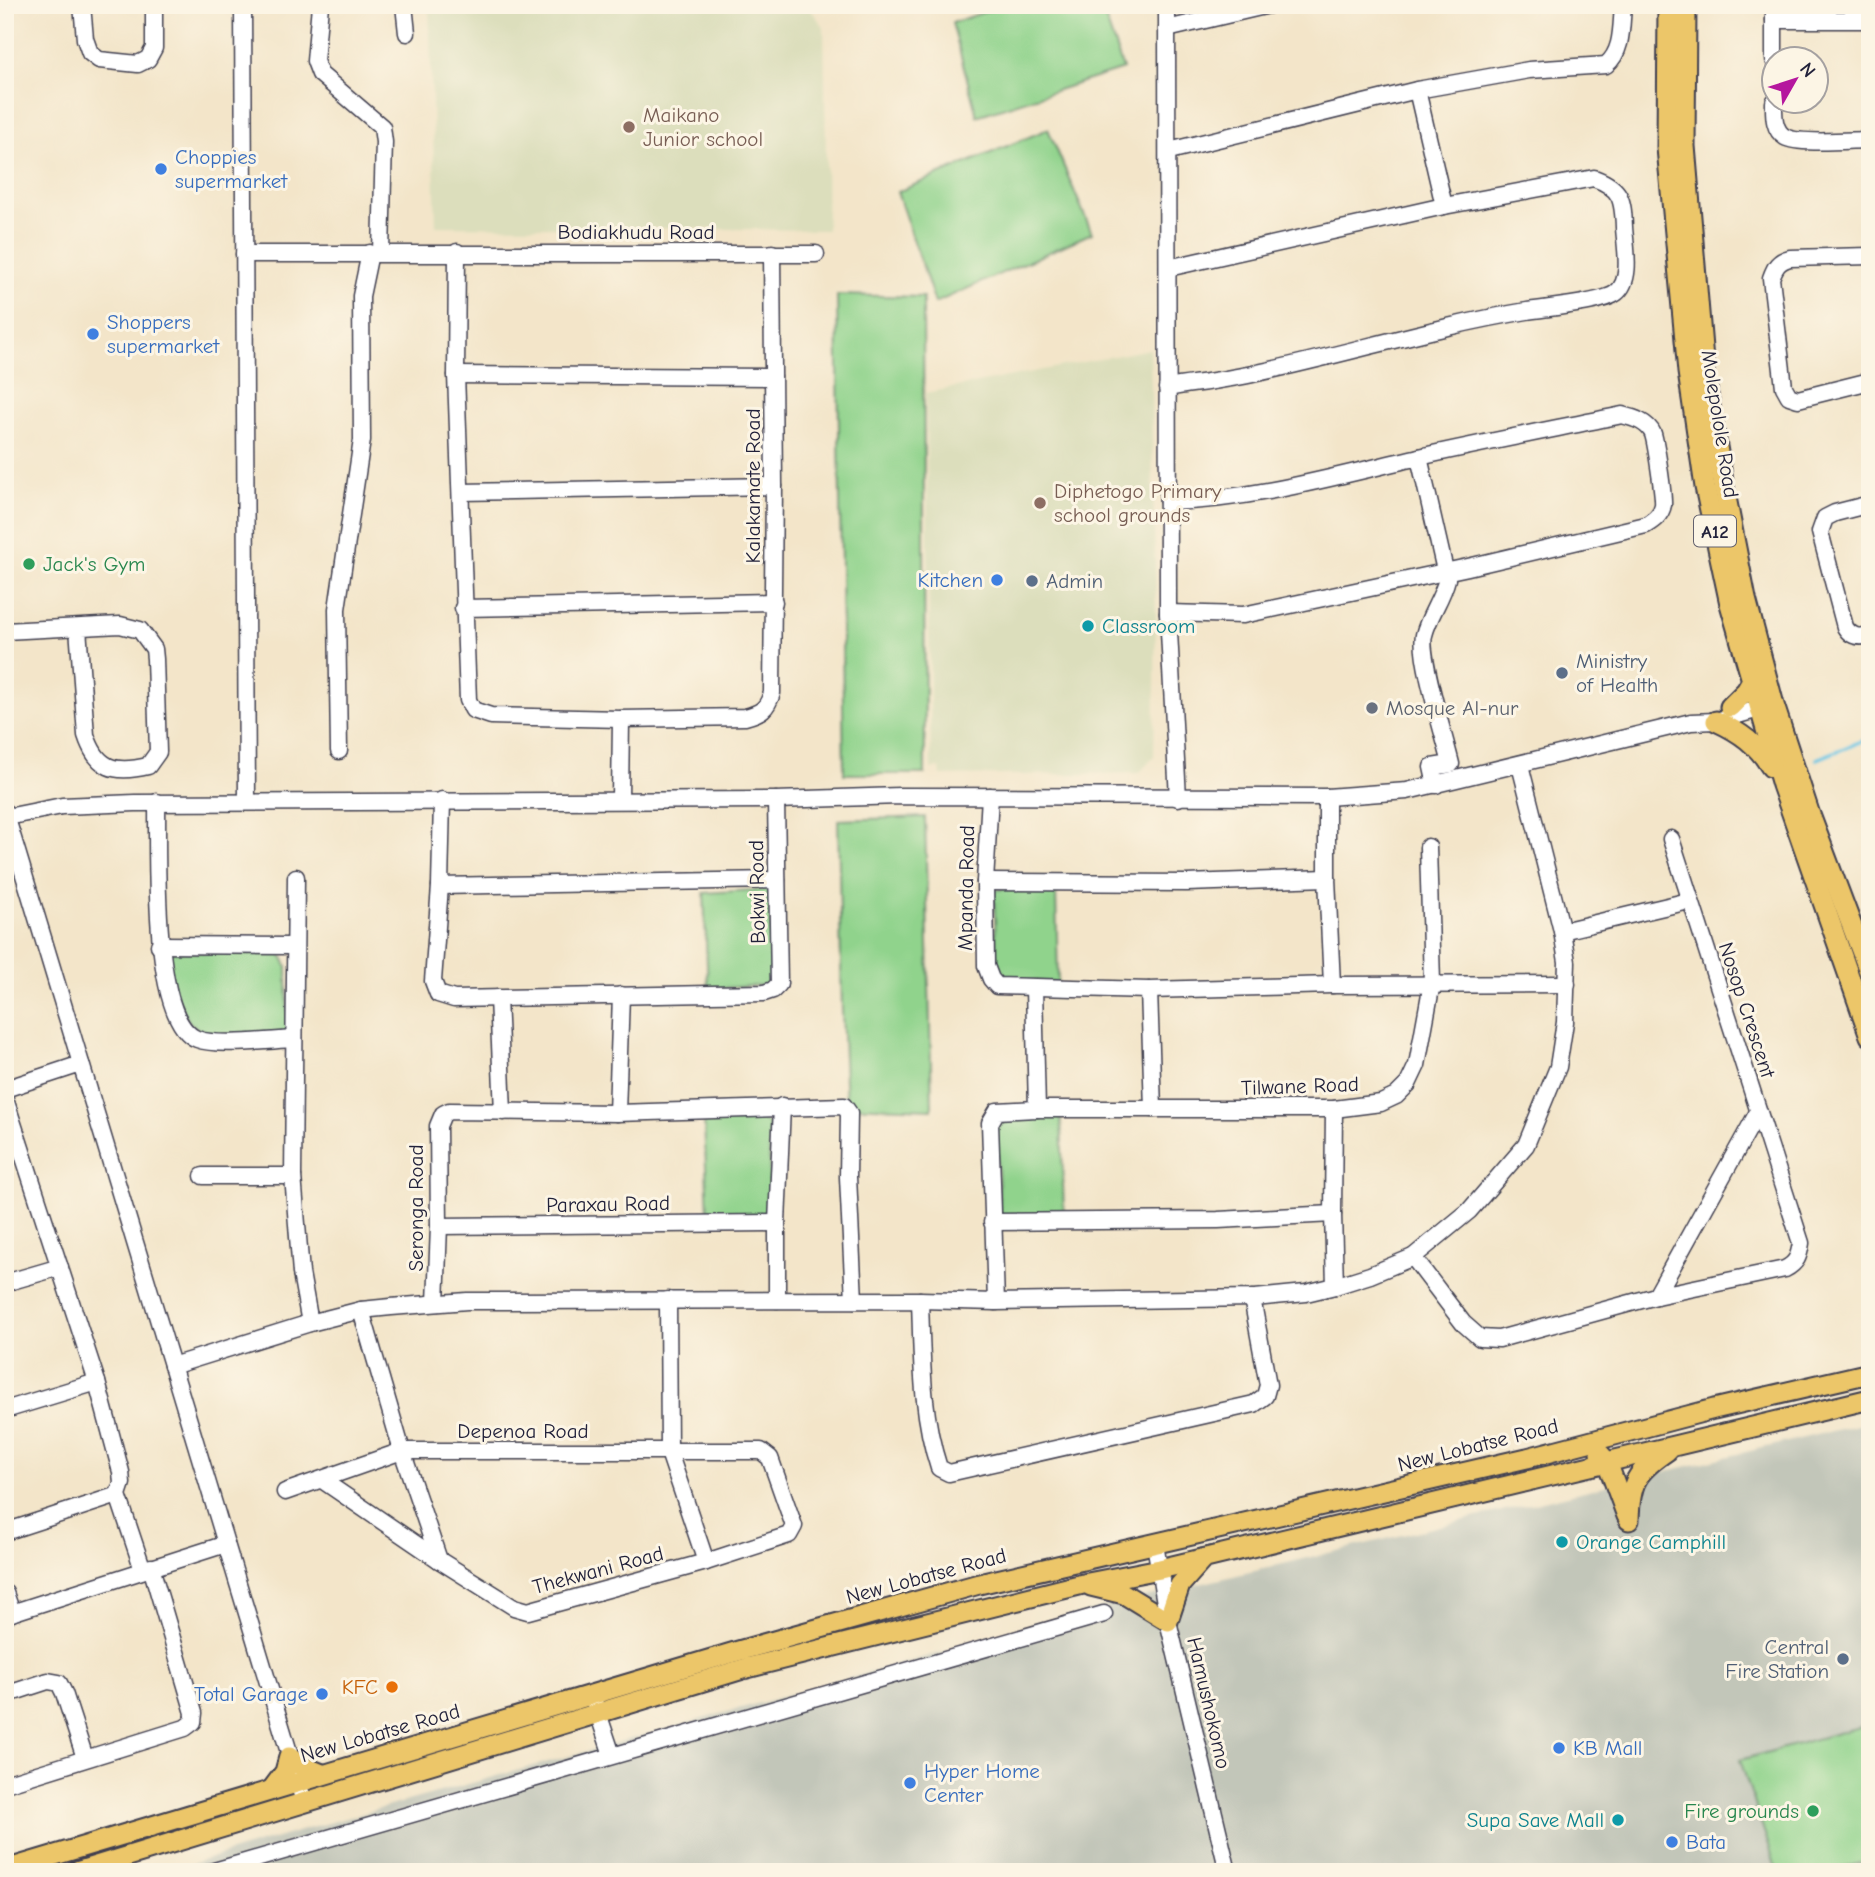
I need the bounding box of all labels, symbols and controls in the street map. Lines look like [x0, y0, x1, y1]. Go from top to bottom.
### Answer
north arrow [1759, 46, 1829, 116]
text: N [1795, 58, 1820, 82]
place label: Maikano Junior school [643, 103, 763, 151]
marker: Maikano Junior school [621, 119, 637, 135]
place label: Choppies supermarket [175, 145, 288, 193]
marker: Choppies supermarket [153, 161, 169, 177]
street label: Bodiakhudu Road [557, 220, 715, 244]
place label: Shoppers supermarket [107, 310, 220, 358]
marker: Shoppers supermarket [85, 326, 101, 342]
street label: Molepolole Road [1696, 348, 1744, 500]
street label: Kalakamate Road [741, 408, 765, 564]
place label: Diphetogo Primary school grounds [1054, 479, 1222, 527]
marker: Diphetogo Primary school grounds [1032, 495, 1048, 511]
road number: A12 [1694, 516, 1736, 546]
place label: Jack's Gym [43, 552, 145, 576]
marker: Jack's Gym [21, 556, 37, 572]
place label: Kitchen [918, 568, 983, 592]
place label: Admin [1046, 569, 1103, 593]
marker: Kitchen [989, 572, 1005, 588]
marker: Admin [1024, 573, 1040, 589]
place label: Classroom [1102, 614, 1195, 638]
marker: Classroom [1080, 618, 1096, 634]
place label: Ministry of Health [1576, 649, 1658, 697]
marker: Ministry of Health [1554, 665, 1570, 681]
place label: Mosque Al-nur [1386, 696, 1519, 720]
marker: Mosque Al-nur [1364, 700, 1380, 716]
street label: Mpanda Road [953, 825, 979, 951]
street label: Bokwi Road [744, 840, 770, 944]
street label: Nosop Crescent [1714, 939, 1781, 1082]
street label: Tilwane Road [1241, 1072, 1359, 1100]
street label: Seronga Road [404, 1144, 428, 1272]
street label: Paraxau Road [546, 1191, 670, 1217]
street label: New Lobatse Road [1395, 1413, 1561, 1477]
street label: Depenoa Road [457, 1419, 589, 1443]
place label: Orange Camphill [1576, 1530, 1726, 1554]
marker: Orange Camphill [1554, 1534, 1570, 1550]
street label: Thekwani Road [530, 1541, 666, 1599]
street label: New Lobatse Road [843, 1543, 1009, 1609]
street label: Hamushokomo [1182, 1635, 1236, 1771]
place label: Central Fire Station [1725, 1635, 1829, 1683]
marker: Central Fire Station [1835, 1651, 1851, 1667]
place label: KFC [342, 1675, 378, 1699]
marker: KFC [384, 1679, 400, 1695]
place label: Total Garage [194, 1682, 308, 1706]
marker: Total Garage [314, 1686, 330, 1702]
street label: New Lobatse Road [297, 1699, 463, 1767]
place label: KB Mall [1573, 1736, 1642, 1760]
marker: KB Mall [1551, 1740, 1567, 1756]
place label: Hyper Home Center [924, 1759, 1040, 1807]
marker: Hyper Home Center [902, 1775, 918, 1791]
place label: Fire grounds [1684, 1799, 1799, 1823]
marker: Fire grounds [1805, 1803, 1821, 1819]
place label: Supa Save Mall [1467, 1808, 1604, 1832]
marker: Supa Save Mall [1610, 1812, 1626, 1828]
place label: Bata [1686, 1830, 1726, 1854]
marker: Bata [1664, 1834, 1680, 1850]

